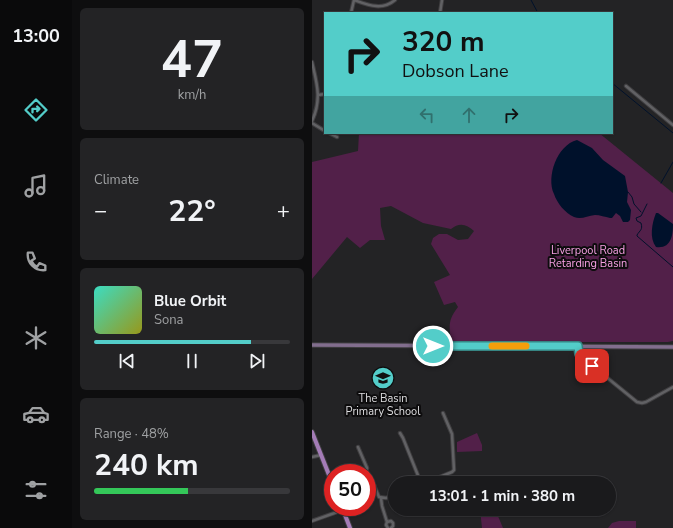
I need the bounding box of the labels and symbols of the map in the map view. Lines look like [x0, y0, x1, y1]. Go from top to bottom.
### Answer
park label: Liverpool Road Retarding Basin [549, 243, 627, 271]
position arrow [412, 325, 454, 367]
pin [575, 349, 609, 383]
school or university icon: The Basin Primary School [370, 365, 396, 391]
place label: The Basin Primary School [346, 391, 421, 419]
speed limit sign: 50 [324, 464, 376, 516]

